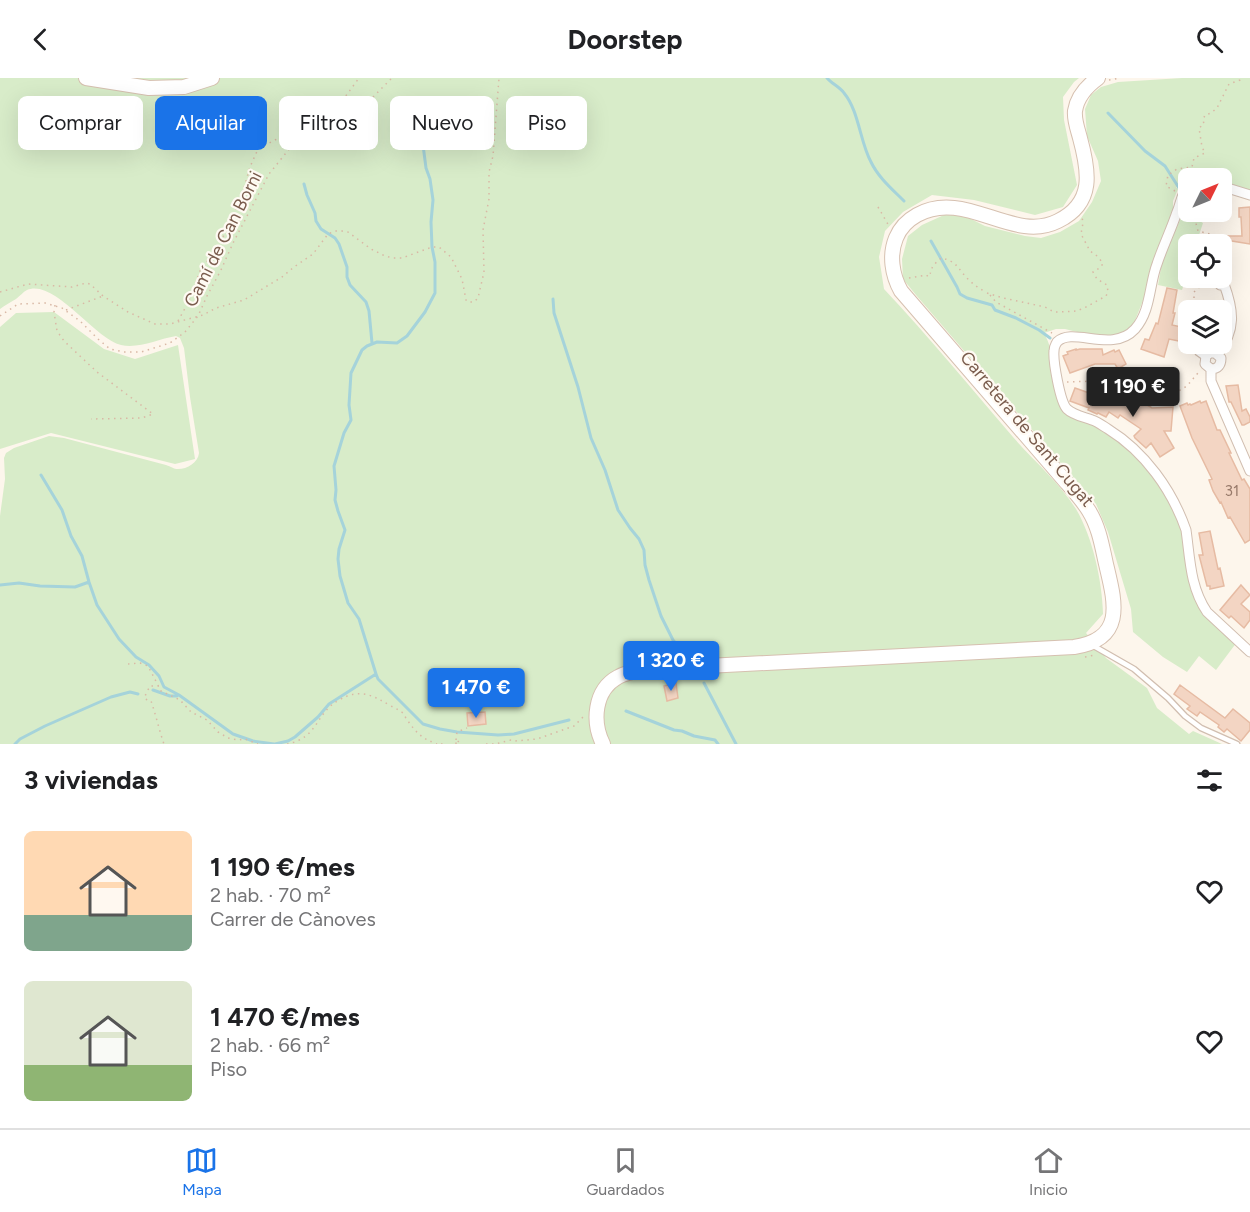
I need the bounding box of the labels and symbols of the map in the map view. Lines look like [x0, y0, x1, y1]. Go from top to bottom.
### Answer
street label: Camí de Can Borni [179, 167, 267, 311]
north arrow [1178, 168, 1232, 222]
street label: Carretera de Sant Cugat [955, 347, 1099, 511]
pin: 1 190 € [1078, 367, 1188, 418]
house number: 31 [1225, 482, 1239, 500]
pin: 1 320 € [616, 641, 726, 692]
pin: 1 470 € [421, 668, 531, 719]

